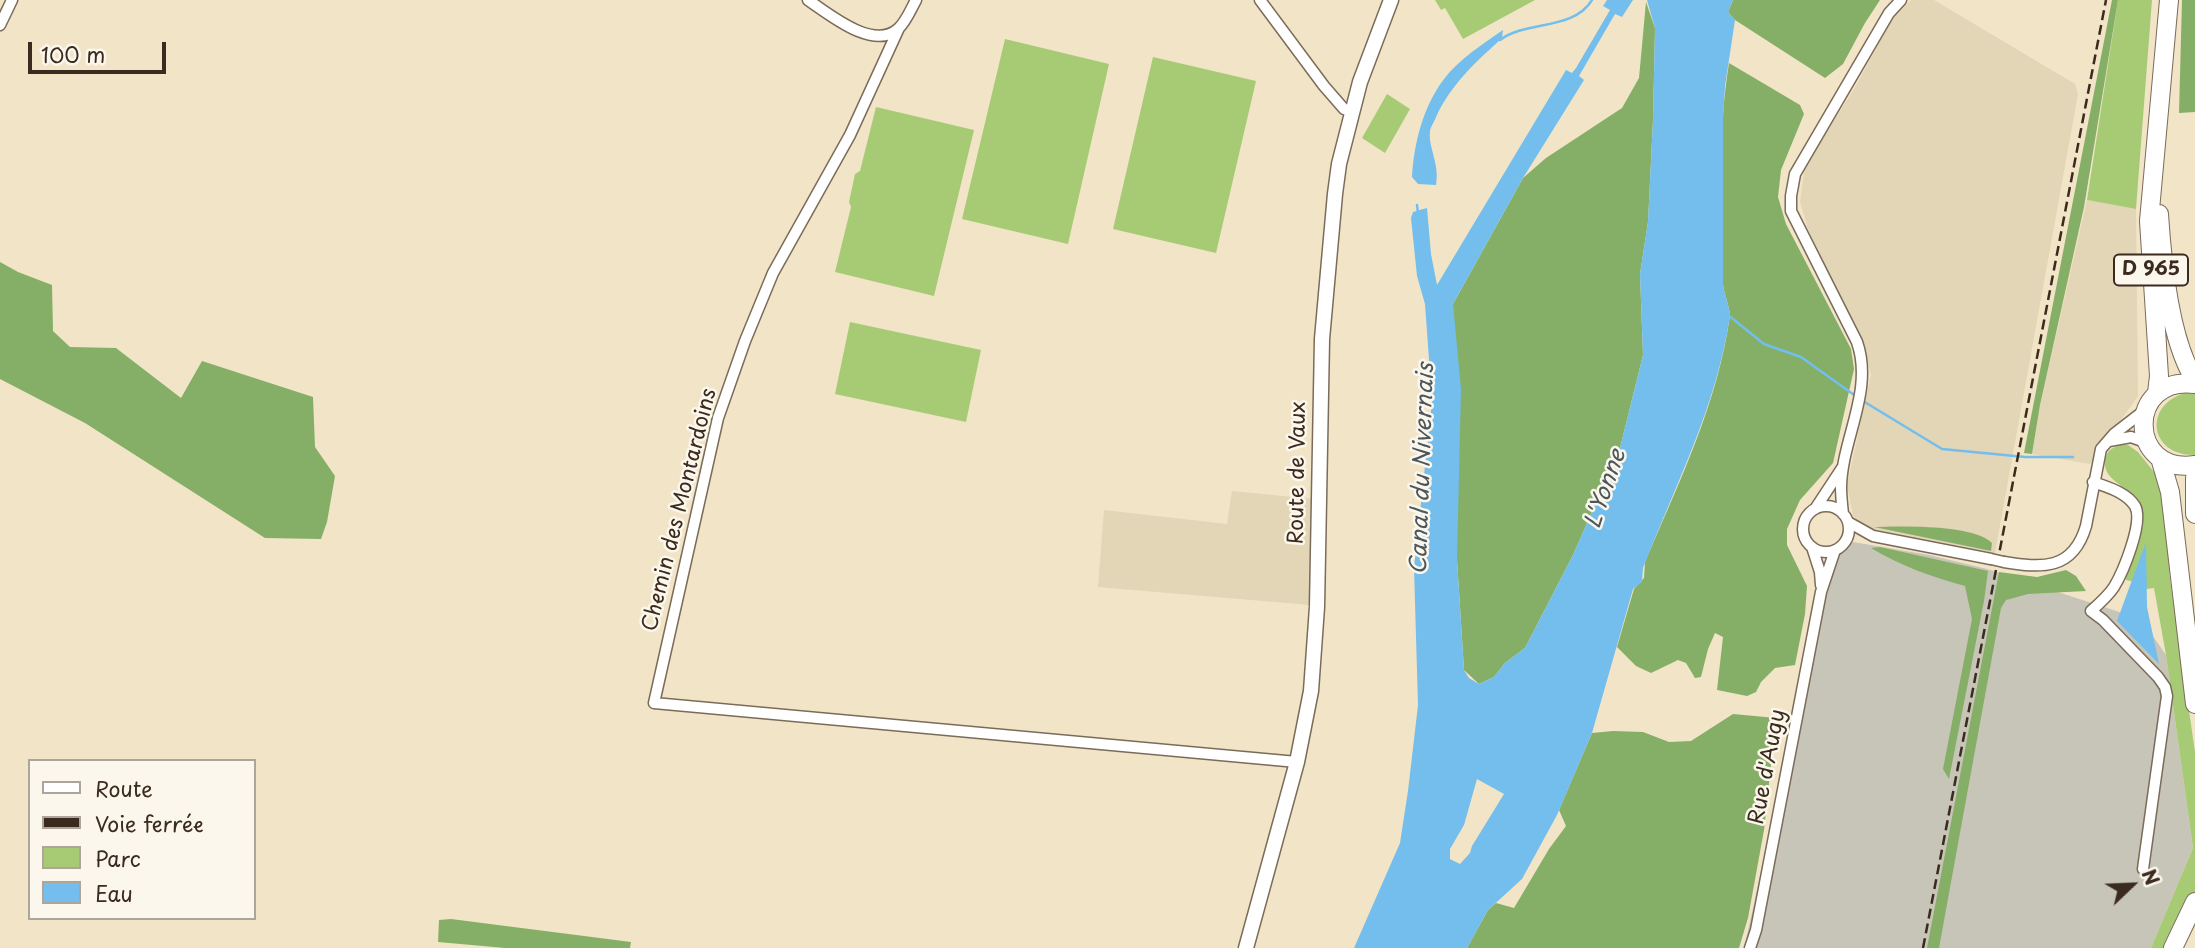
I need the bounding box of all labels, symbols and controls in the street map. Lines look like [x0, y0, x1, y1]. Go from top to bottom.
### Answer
scale bar [32, 28, 170, 72]
text: 100 m [41, 38, 105, 70]
road number: D 965 [2114, 254, 2188, 286]
water label: Canal du Nivernais [1406, 363, 1440, 575]
street label: Chemin des Montardoins [638, 386, 722, 634]
street label: Route de Vaux [1284, 401, 1312, 545]
water label: L'Yonne [1580, 446, 1632, 532]
street label: Rue d'Augy [1745, 707, 1791, 827]
legend [28, 759, 256, 920]
text: Route [95, 772, 153, 804]
text: Voie ferrée [95, 807, 204, 839]
text: Parc [95, 842, 141, 874]
north arrow [2097, 850, 2167, 920]
text: N [2136, 864, 2167, 889]
text: Eau [95, 877, 133, 909]

